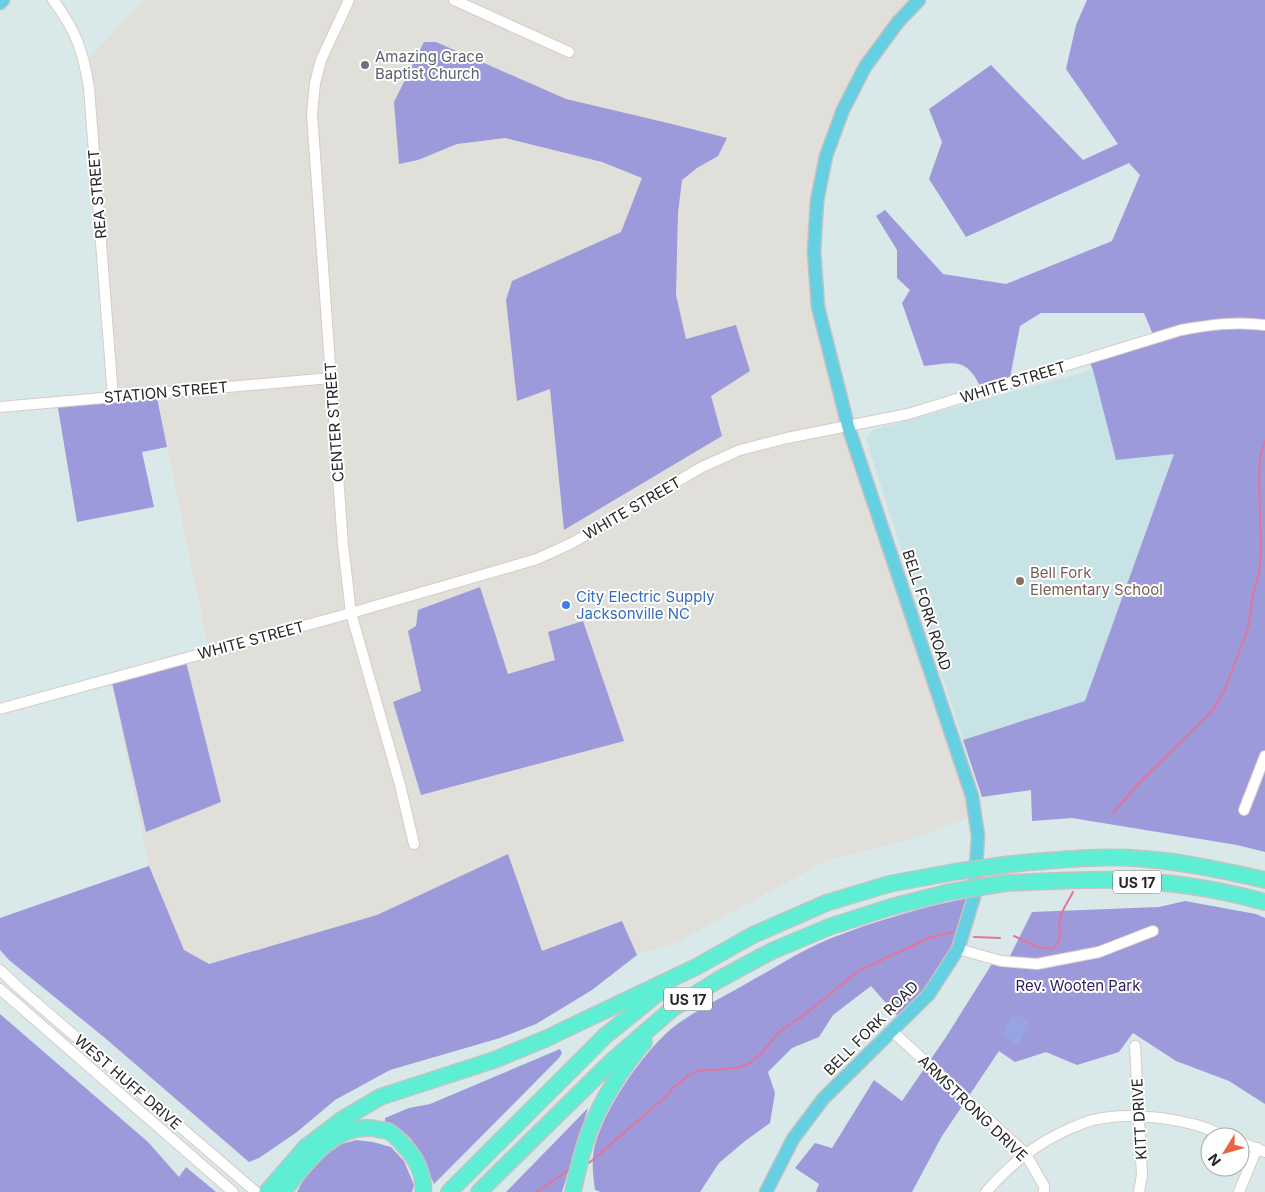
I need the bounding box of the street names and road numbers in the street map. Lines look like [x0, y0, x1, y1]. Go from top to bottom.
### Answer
street label: REA STREET [84, 148, 110, 240]
street label: WHITE STREET [958, 357, 1068, 407]
street label: CENTER STREET [320, 361, 348, 483]
street label: STATION STREET [103, 377, 229, 407]
street label: WHITE STREET [580, 472, 684, 544]
street label: BELL FORK ROAD [898, 547, 956, 673]
street label: WHITE STREET [196, 617, 306, 663]
road number: US 17 [1113, 870, 1161, 894]
street label: BELL FORK ROAD [820, 977, 922, 1079]
road number: US 17 [664, 988, 712, 1011]
street label: WEST HUFF DRIVE [71, 1030, 185, 1134]
street label: ARMSTRONG DRIVE [914, 1051, 1032, 1165]
street label: KITT DRIVE [1127, 1078, 1151, 1160]

